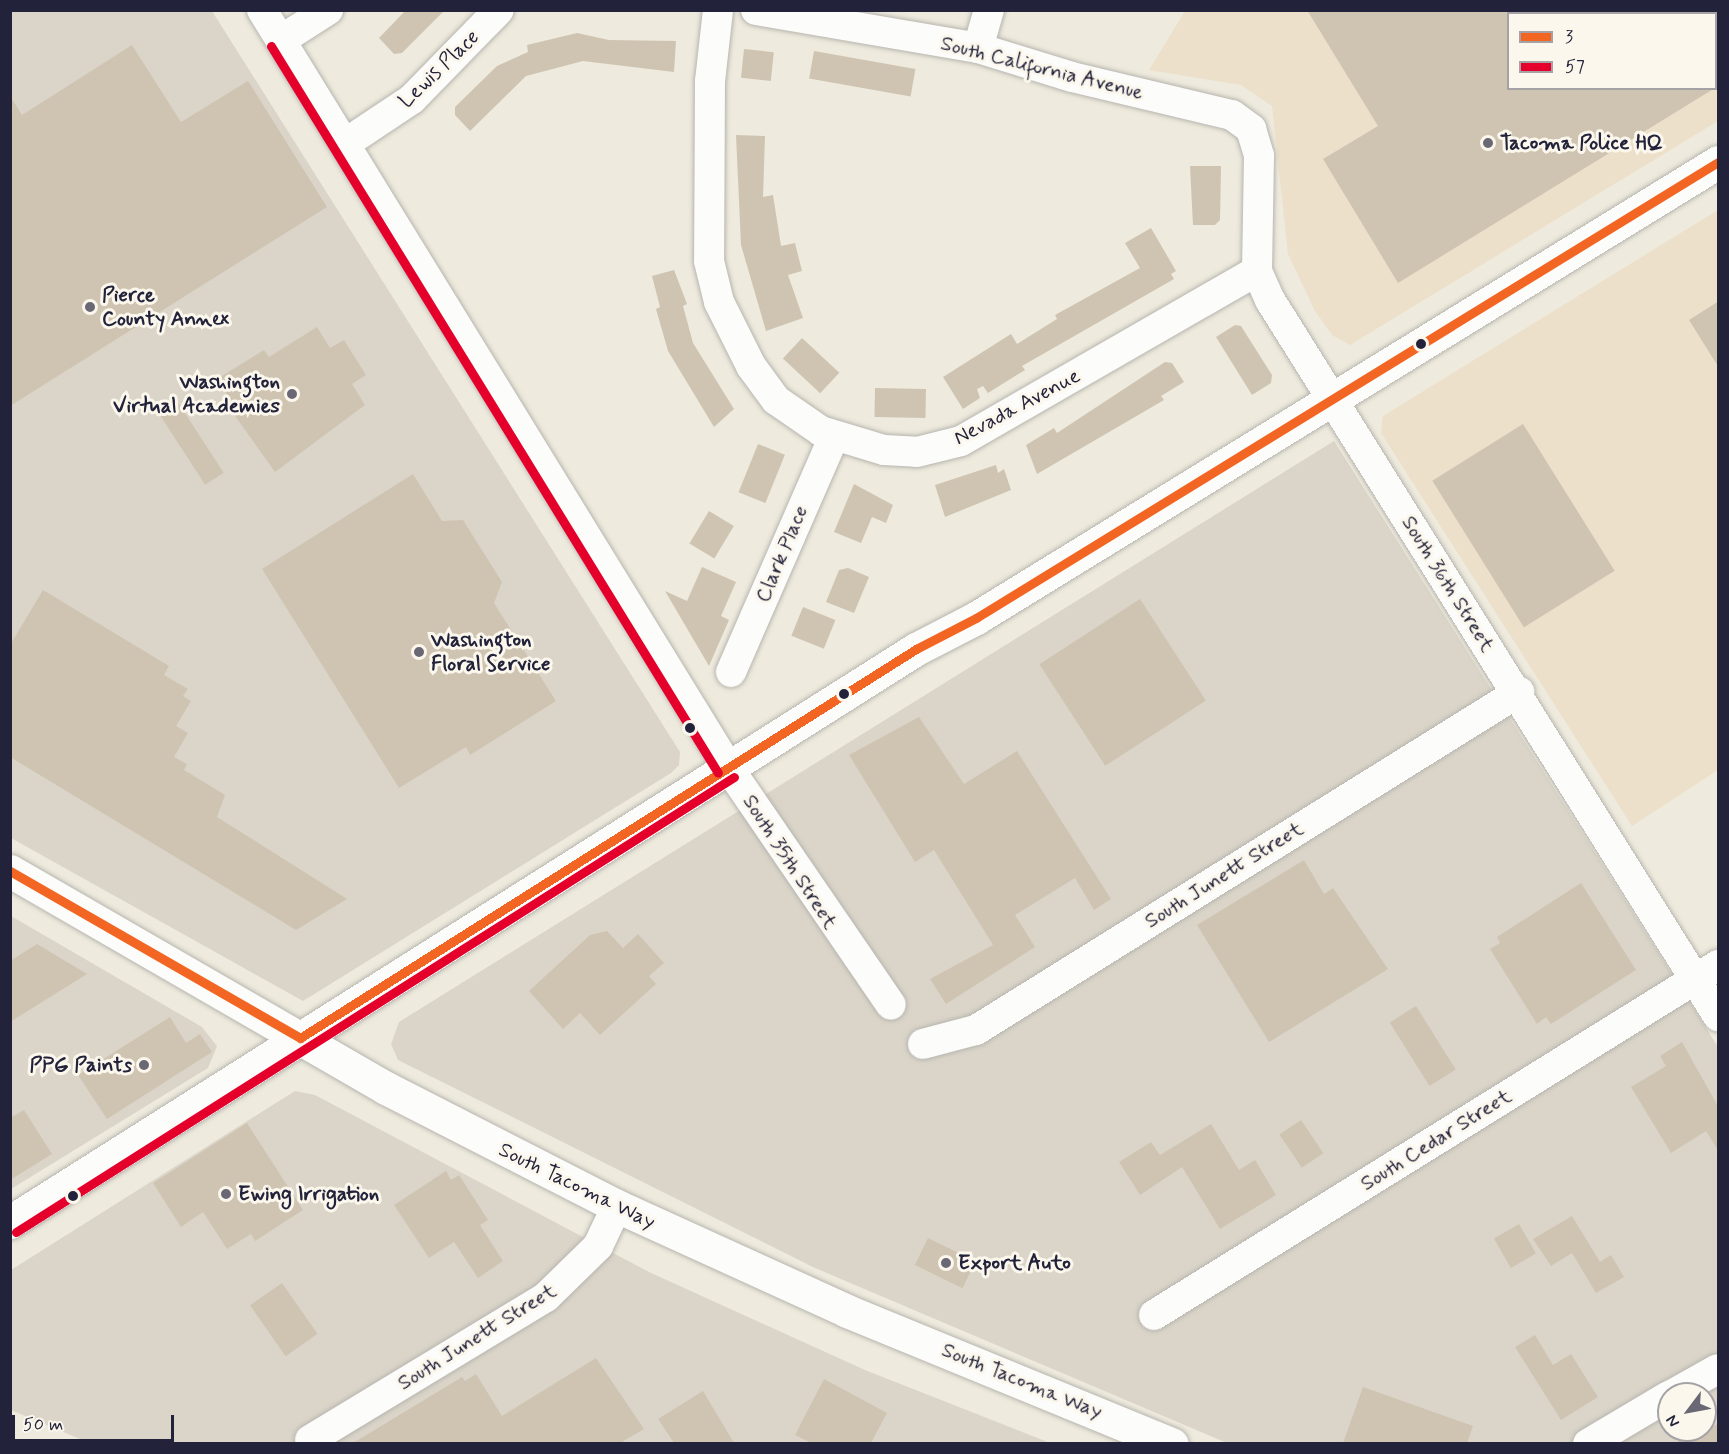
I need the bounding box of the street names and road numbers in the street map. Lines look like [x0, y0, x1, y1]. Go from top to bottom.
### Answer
street label: Lewis Place [394, 25, 484, 113]
street label: South California Avenue [936, 30, 1148, 106]
street label: Nevada Avenue [950, 363, 1084, 451]
street label: Clark Place [750, 502, 814, 606]
street label: South 36th Street [1396, 511, 1500, 657]
street label: South 35th Street [737, 790, 843, 934]
street label: South Junett Street [1140, 816, 1308, 934]
street label: South Cedar Street [1356, 1083, 1516, 1197]
street label: South Tacoma Way [495, 1137, 659, 1235]
street label: South Junett Street [393, 1278, 561, 1396]
street label: South Tacoma Way [938, 1337, 1106, 1425]

